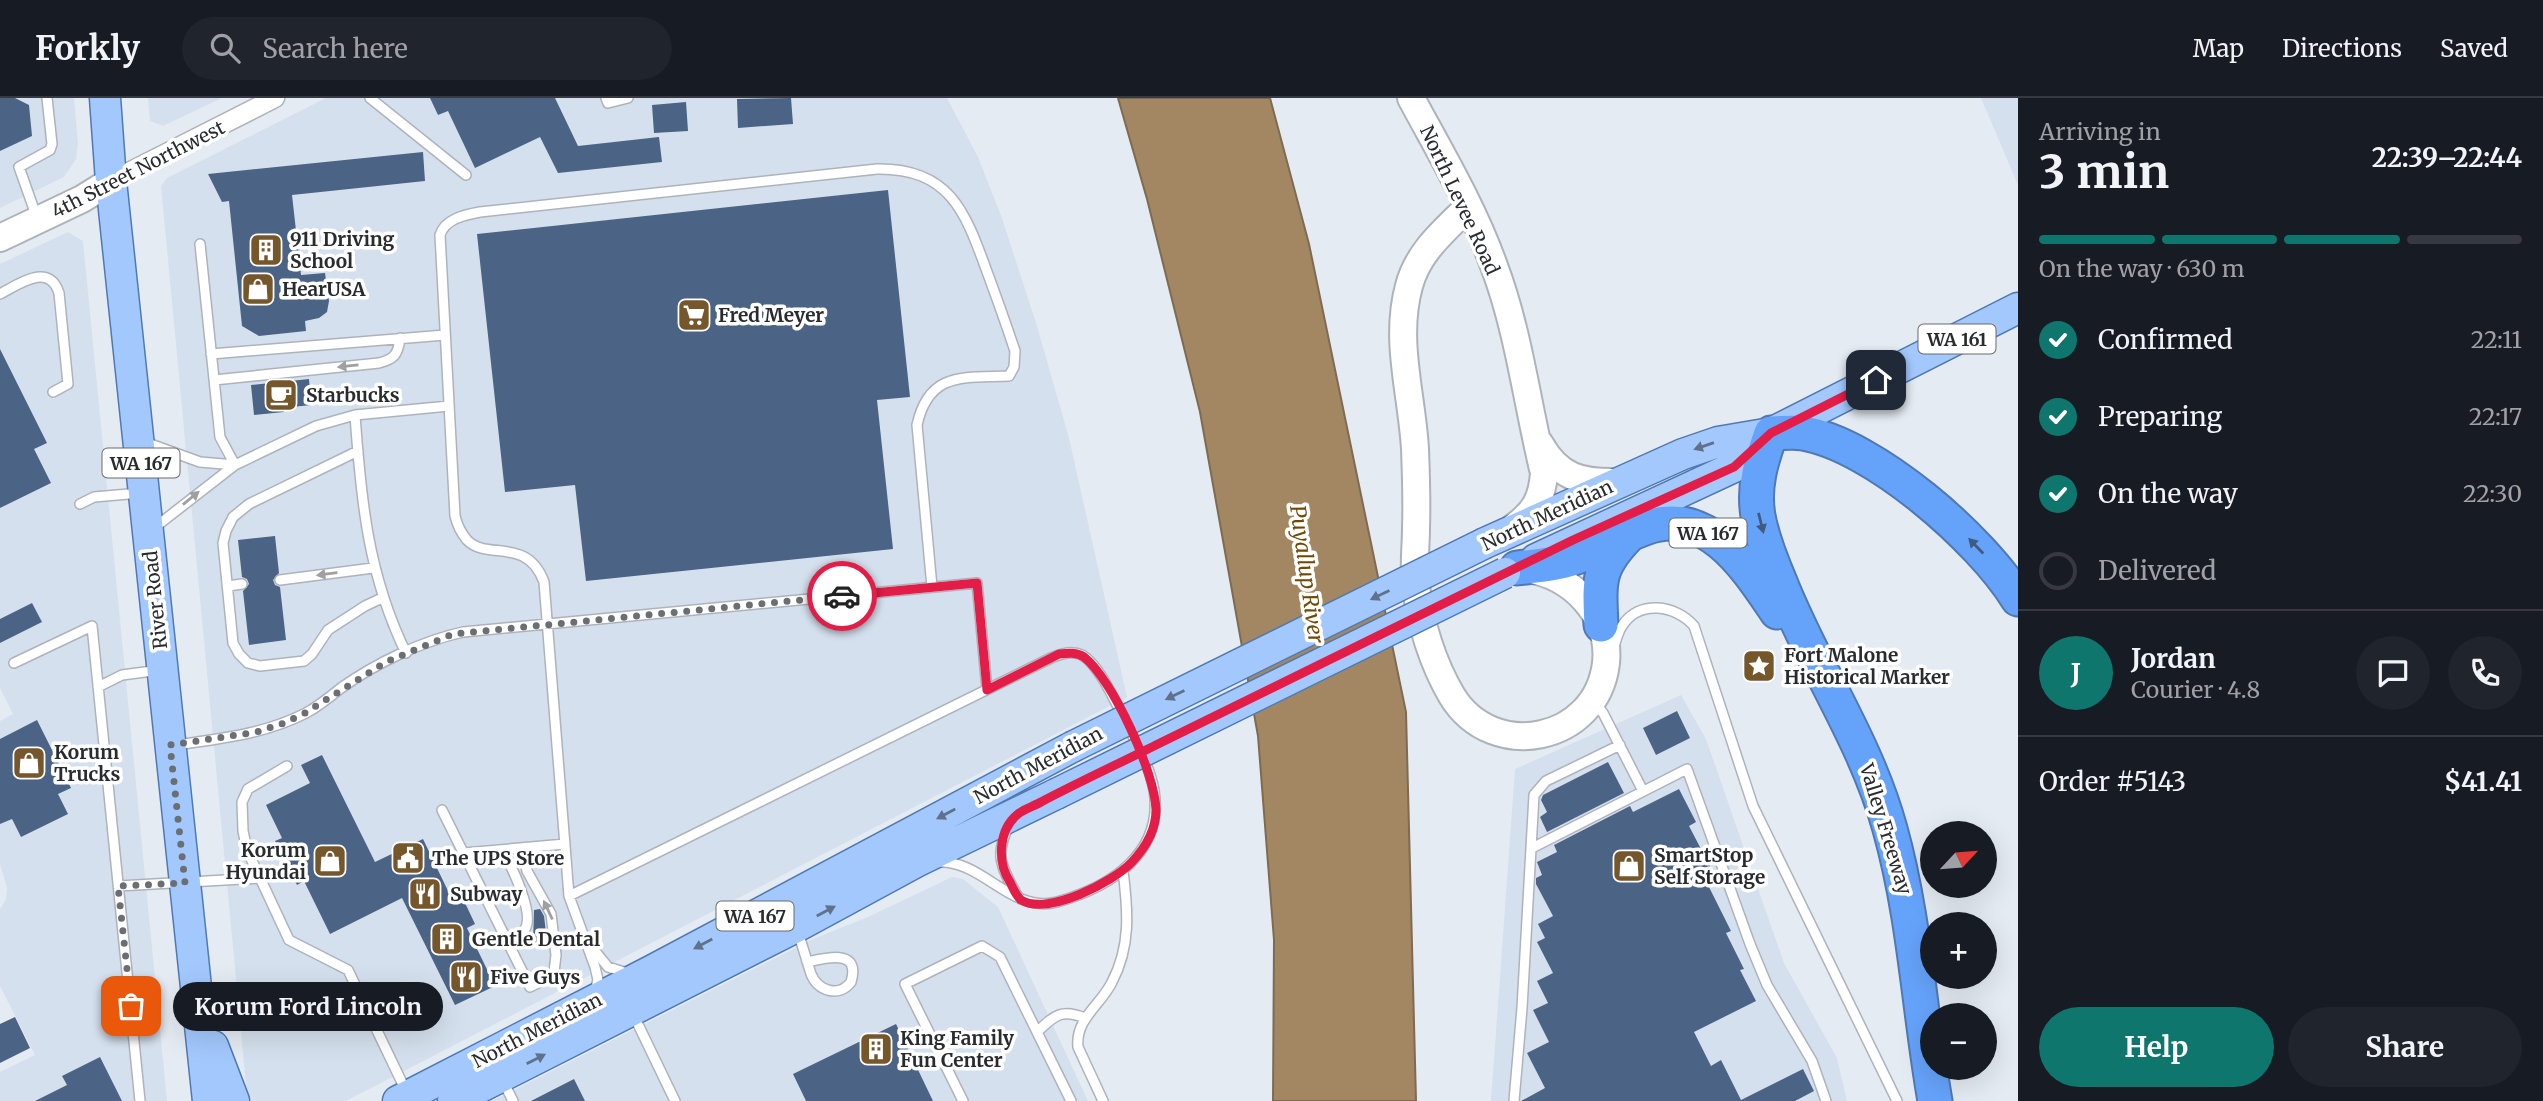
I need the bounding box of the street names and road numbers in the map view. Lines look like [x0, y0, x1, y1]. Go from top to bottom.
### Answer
street label: 4th Street Northwest [47, 115, 229, 223]
street label: North Levee Road [1415, 122, 1505, 278]
road number: WA 161 [1918, 325, 1996, 354]
road number: WA 167 [102, 449, 180, 478]
street label: North Meridian [1478, 474, 1617, 556]
road number: WA 167 [1670, 519, 1746, 548]
street label: River Road [138, 550, 172, 650]
street label: North Meridian [970, 721, 1107, 809]
street label: Valley Freeway [1854, 760, 1917, 897]
road number: WA 167 [716, 902, 794, 930]
street label: North Meridian [468, 987, 606, 1073]

